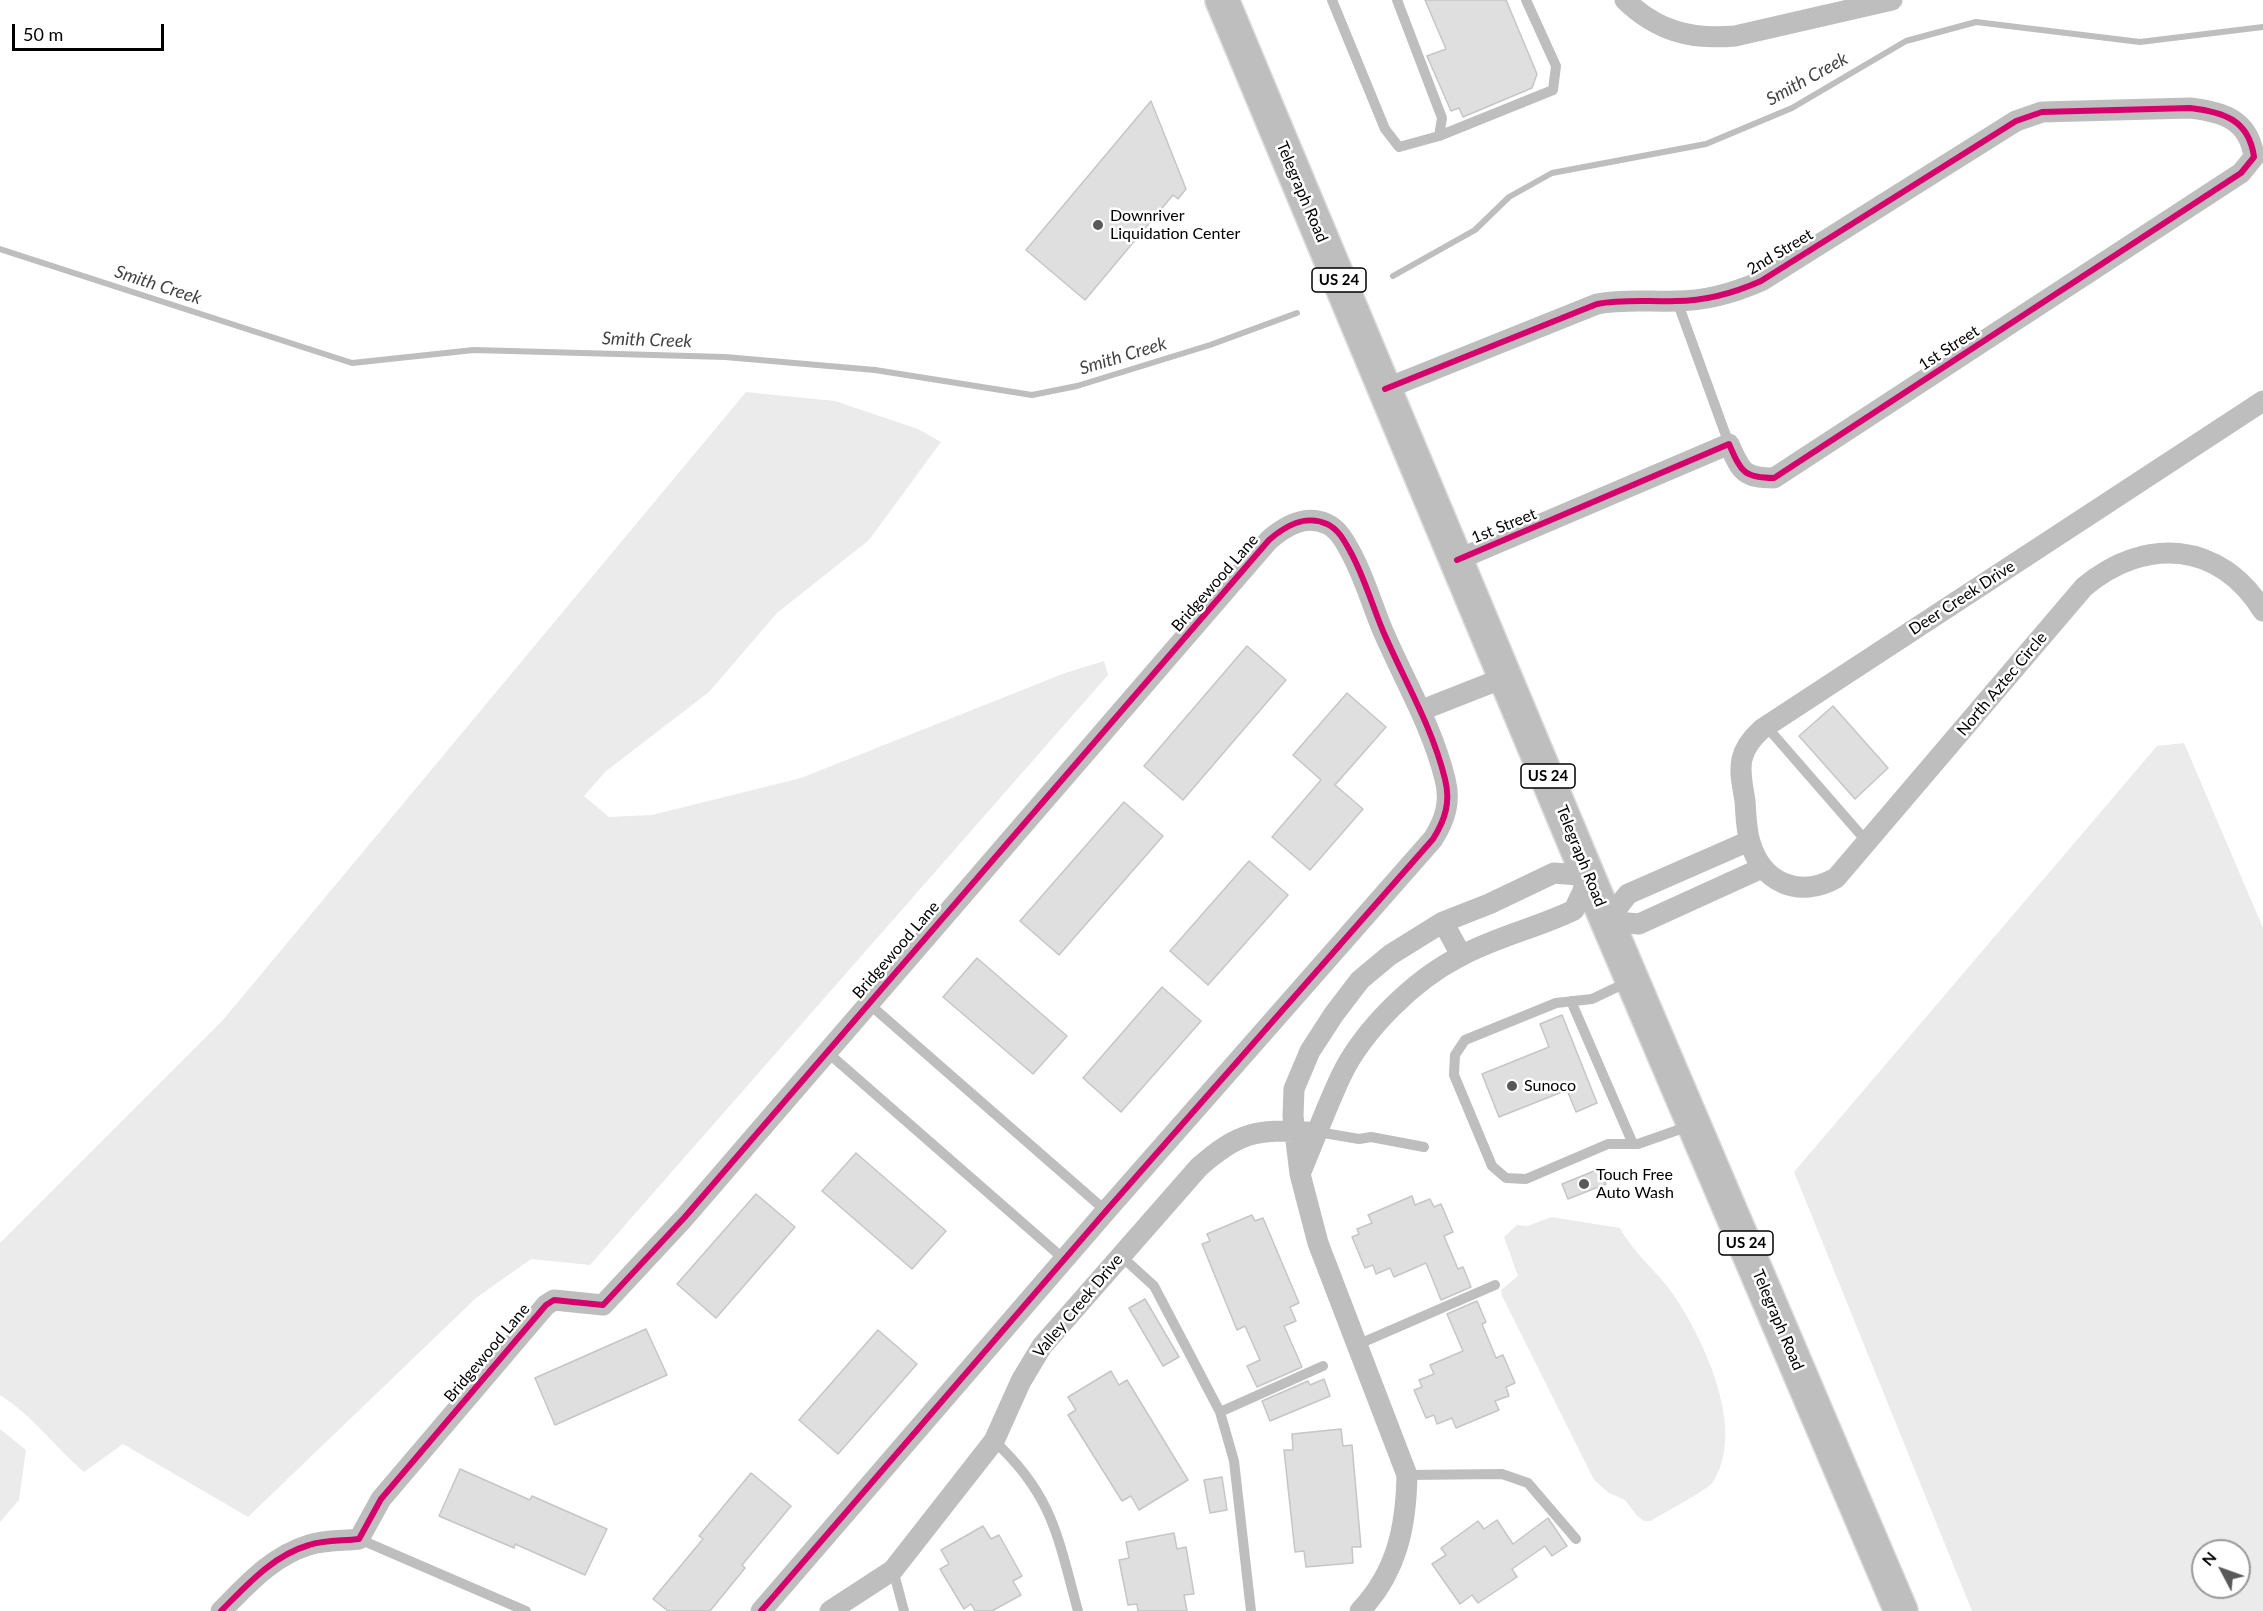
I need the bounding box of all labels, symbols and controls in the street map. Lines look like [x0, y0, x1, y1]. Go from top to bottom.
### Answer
scale bar [15, 12, 166, 50]
text: 50 m [23, 23, 63, 45]
water label: Smith Creek [1762, 48, 1852, 110]
street label: Telegraph Road [1272, 139, 1332, 245]
place label: Downriver Liquidation Center [1110, 206, 1240, 244]
marker: Downriver Liquidation Center [1091, 218, 1105, 232]
street label: 2nd Street [1744, 225, 1816, 279]
water label: Smith Creek [112, 261, 204, 309]
road number: US 24 [1312, 268, 1366, 292]
street label: 1st Street [1915, 321, 1983, 375]
water label: Smith Creek [602, 328, 692, 352]
water label: Smith Creek [1077, 333, 1169, 379]
street label: 1st Street [1469, 504, 1539, 548]
street label: Bridgewood Lane [1168, 530, 1262, 636]
street label: Deer Creek Drive [1905, 557, 2019, 639]
street label: North Aztec Circle [1953, 628, 2051, 740]
road number: US 24 [1521, 764, 1575, 788]
street label: Telegraph Road [1552, 803, 1610, 909]
street label: Bridgewood Lane [849, 897, 943, 1003]
place label: Sunoco [1524, 1076, 1576, 1096]
marker: Sunoco [1505, 1079, 1519, 1093]
place label: Touch Free Auto Wash [1596, 1165, 1674, 1203]
marker: Touch Free Auto Wash [1577, 1177, 1591, 1191]
road number: US 24 [1719, 1231, 1773, 1255]
street label: Valley Creek Drive [1029, 1250, 1127, 1362]
street label: Telegraph Road [1748, 1267, 1808, 1373]
street label: Bridgewood Lane [440, 1300, 534, 1406]
north arrow [2191, 1539, 2251, 1599]
text: N [2197, 1547, 2220, 1569]

